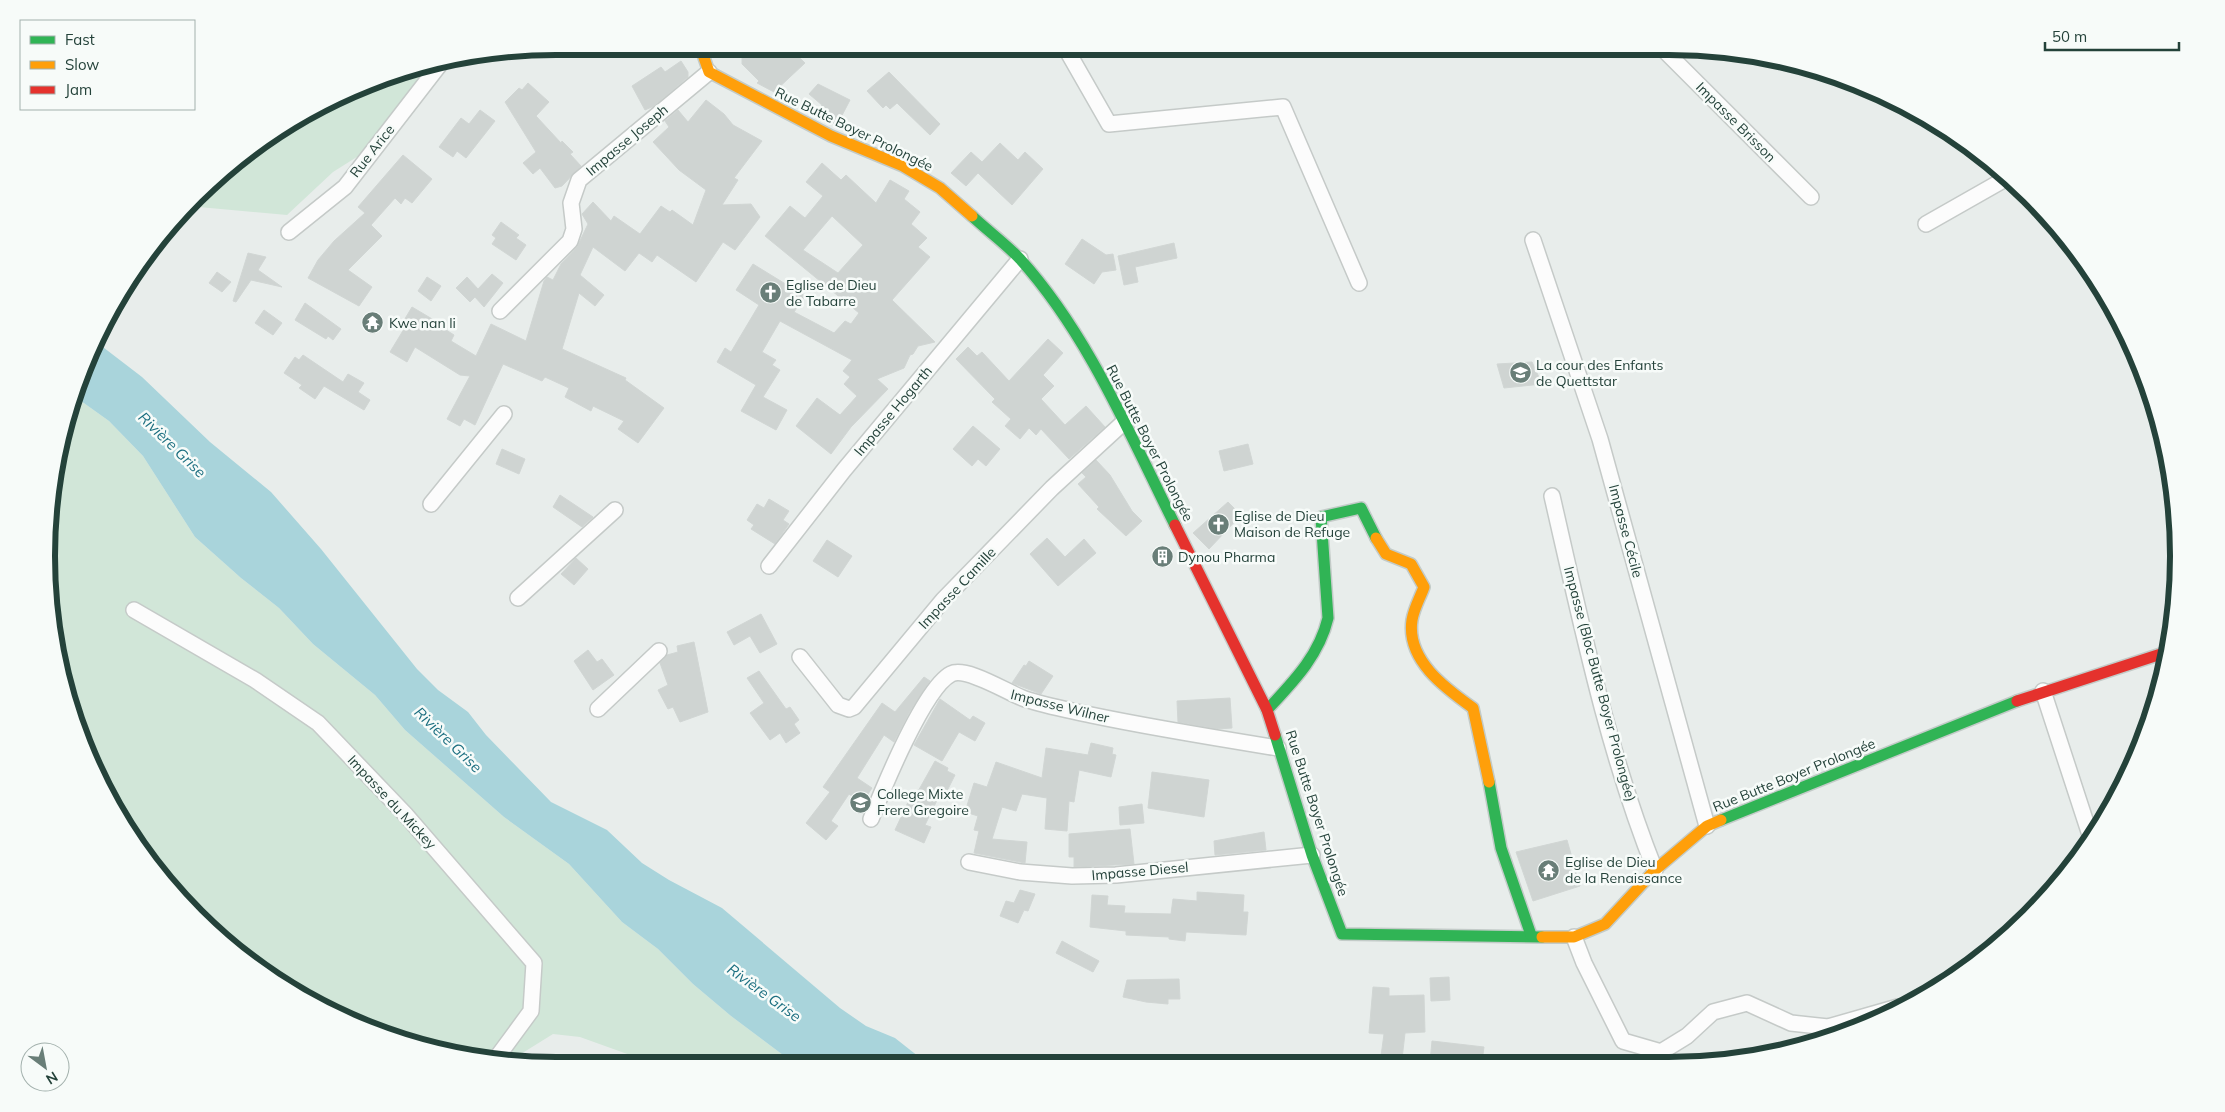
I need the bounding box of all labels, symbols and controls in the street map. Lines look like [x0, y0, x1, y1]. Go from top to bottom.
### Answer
legend [20, 20, 195, 110]
scale bar [2045, 20, 2179, 52]
text: 50 m [2052, 27, 2087, 46]
text: Fast [65, 30, 95, 49]
text: Slow [65, 55, 99, 74]
street label: Impasse Brisson [1692, 78, 1780, 166]
text: Jam [65, 80, 92, 99]
street label: Rue Butte Boyer Prolongée [772, 83, 936, 175]
street label: Impasse Joseph [582, 100, 672, 180]
street label: Rue Arice [346, 121, 398, 181]
place label: Eglise de Dieu de Tabarre [786, 276, 877, 310]
church icon: Eglise de Dieu de Tabarre [758, 281, 782, 305]
temple icon: Kwe nan li [361, 311, 385, 335]
place label: Kwe nan li [389, 314, 456, 332]
place label: La cour des Enfants de Quettstar [1536, 356, 1663, 390]
school or university icon: La cour des Enfants de Quettstar [1508, 361, 1532, 385]
street label: Impasse Hogarth [850, 362, 936, 460]
street label: Rue Butte Boyer Prolongée [1103, 362, 1197, 524]
water label: Rivière Grise [135, 408, 210, 482]
street label: Impasse Cécile [1605, 482, 1647, 580]
place label: Eglise de Dieu Maison de Refuge [1234, 507, 1350, 541]
church icon: Eglise de Dieu Maison de Refuge [1206, 512, 1230, 536]
street label: Impasse Camille [914, 543, 1000, 633]
building icon: Dynou Pharma [1150, 545, 1174, 569]
place label: Dynou Pharma [1178, 548, 1275, 566]
street label: Impasse (Bloc Butte Boyer Prolongée) [1560, 564, 1640, 804]
street label: Impasse Wilner [1009, 685, 1112, 727]
water label: Rivière Grise [411, 703, 486, 777]
street label: Rue Butte Boyer Prolongée [1282, 728, 1352, 898]
street label: Rue Butte Boyer Prolongée [1710, 734, 1878, 816]
street label: Impasse du Mickey [344, 751, 441, 853]
place label: College Mixte Frere Gregoire [877, 785, 969, 819]
school or university icon: College Mixte Frere Gregoire [849, 790, 873, 814]
place label: Eglise de Dieu de la Renaissance [1565, 853, 1682, 887]
street label: Impasse Diesel [1091, 858, 1189, 884]
temple icon: Eglise de Dieu de la Renaissance [1537, 858, 1561, 882]
water label: Rivière Grise [724, 959, 805, 1026]
north arrow [20, 1042, 70, 1092]
text: N [43, 1068, 61, 1088]

